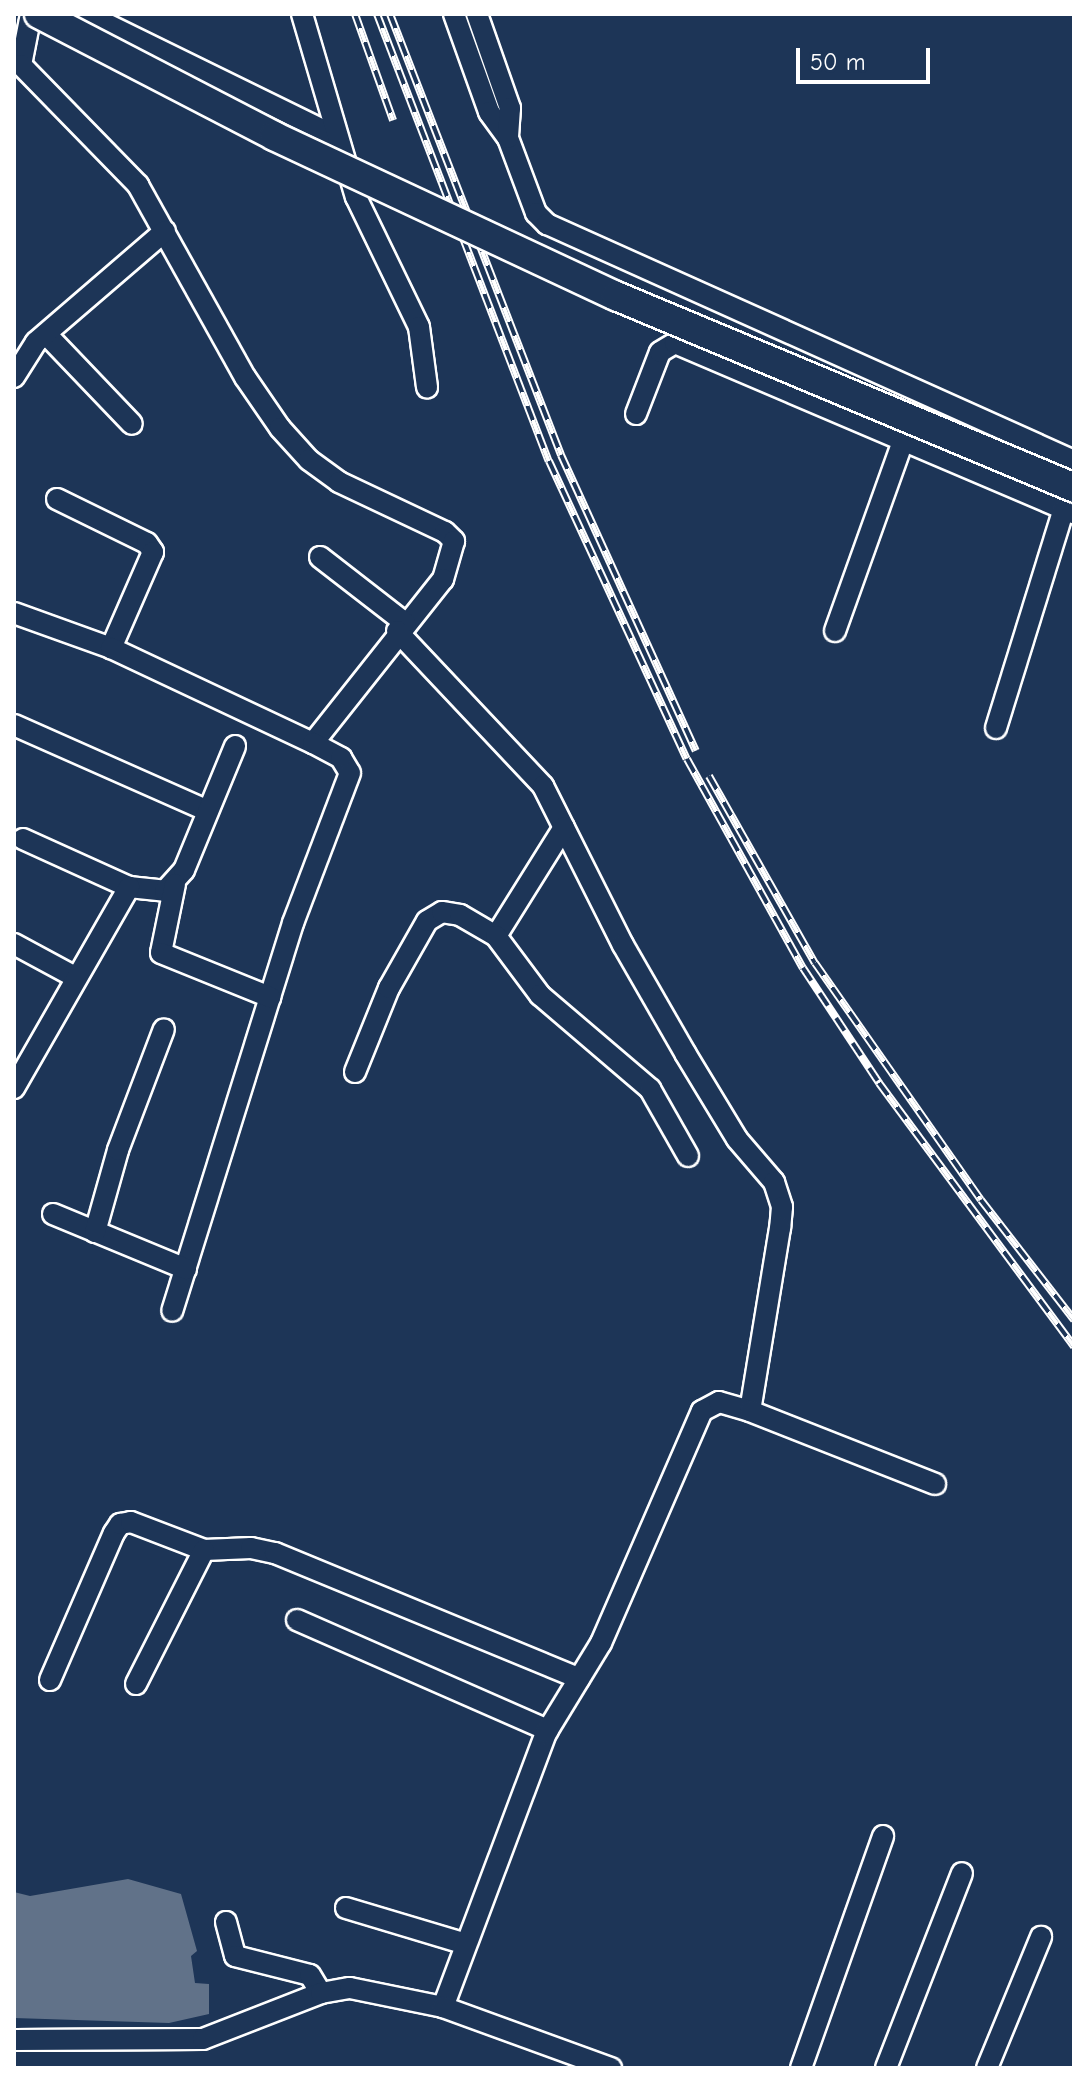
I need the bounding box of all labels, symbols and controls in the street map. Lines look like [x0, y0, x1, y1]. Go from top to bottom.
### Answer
scale bar [800, 32, 934, 82]
text: 50 m [810, 48, 866, 76]

